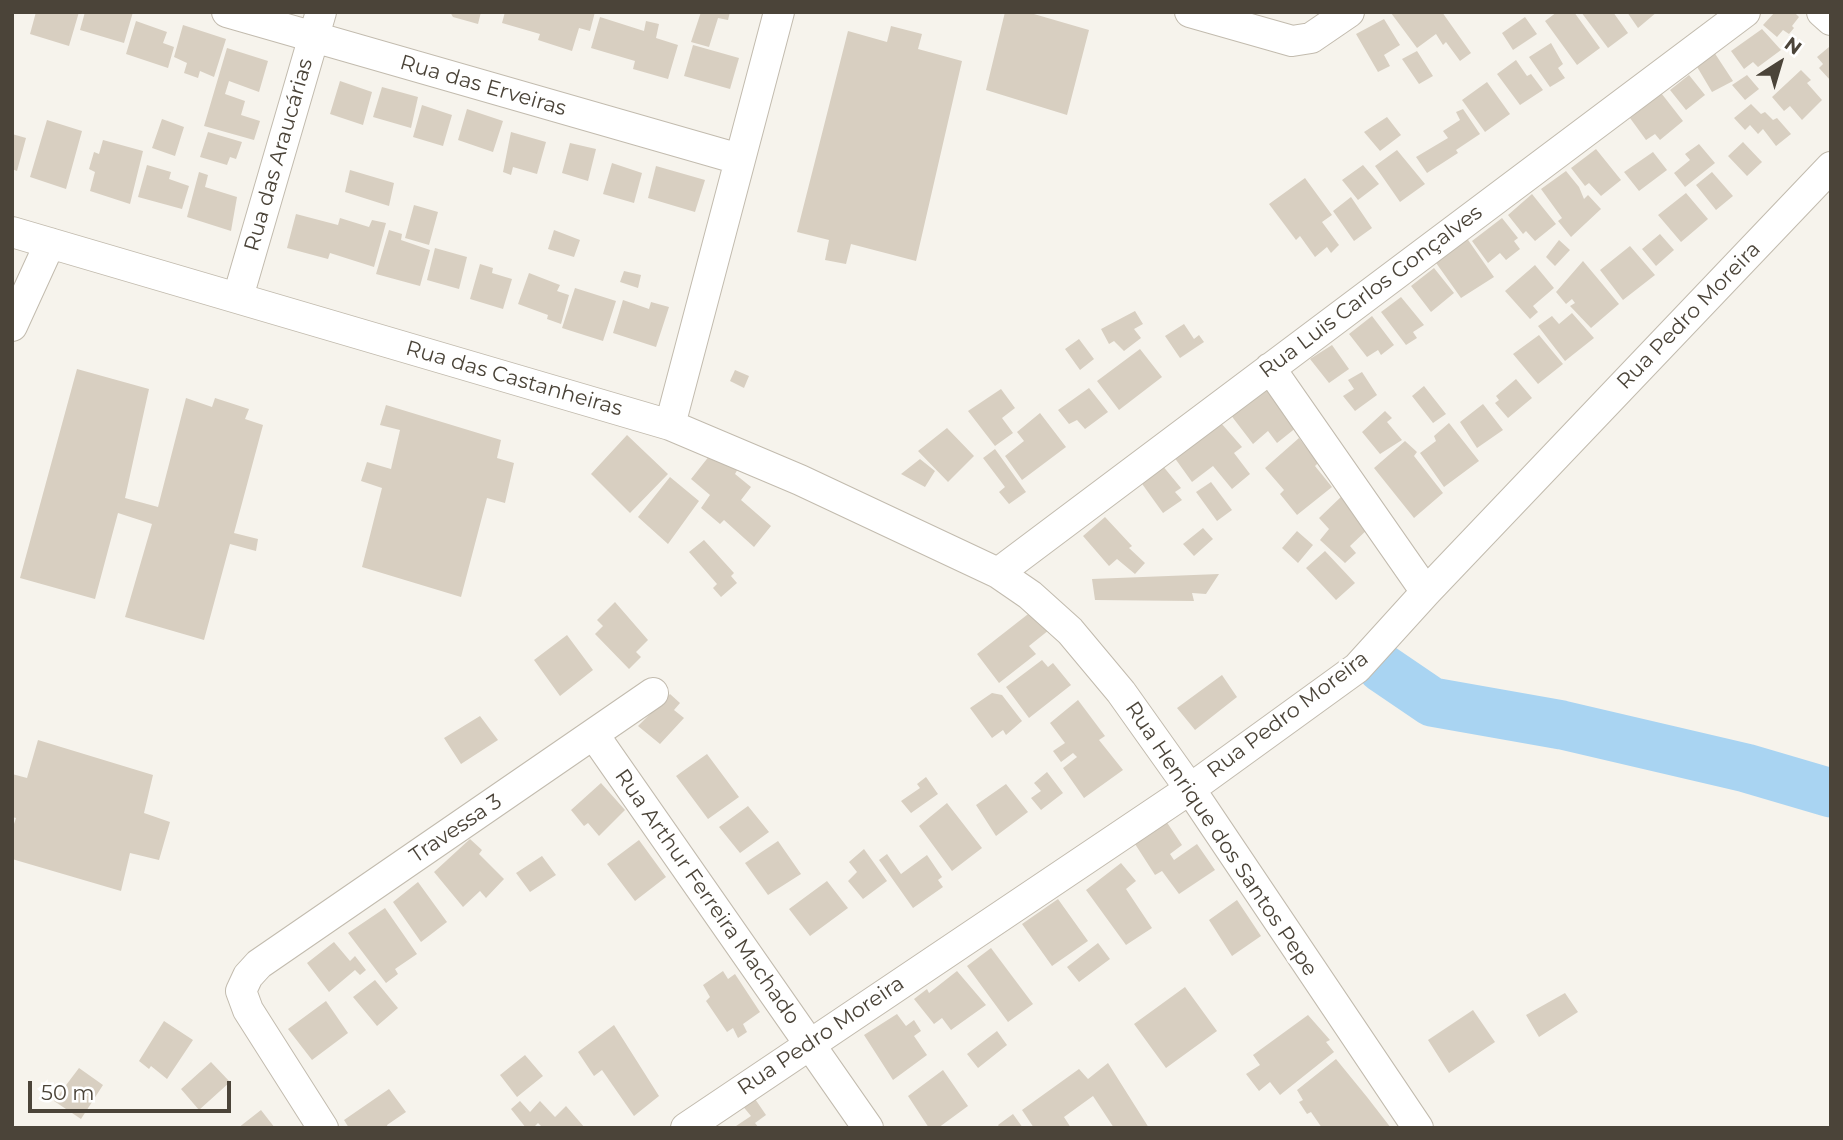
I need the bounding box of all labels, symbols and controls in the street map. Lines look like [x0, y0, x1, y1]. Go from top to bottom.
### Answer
north arrow [1745, 28, 1815, 98]
text: N [1780, 32, 1806, 60]
street label: Rua das Erveiras [397, 50, 569, 122]
street label: Rua das Araucárias [239, 56, 319, 254]
street label: Rua Luis Carlos Gonçalves [1255, 200, 1487, 384]
street label: Rua Pedro Moreira [1612, 237, 1766, 395]
street label: Rua das Castanheiras [403, 336, 625, 422]
street label: Rua Pedro Moreira [1202, 646, 1374, 784]
street label: Rua Henrique dos Santos Pepe [1119, 697, 1323, 981]
street label: Rua Arthur Ferreira Machado [609, 765, 805, 1029]
street label: Travessa 3 [405, 789, 507, 869]
street label: Rua Pedro Moreira [733, 971, 909, 1101]
scale bar [32, 1066, 234, 1110]
text: 50 m [41, 1080, 95, 1105]

